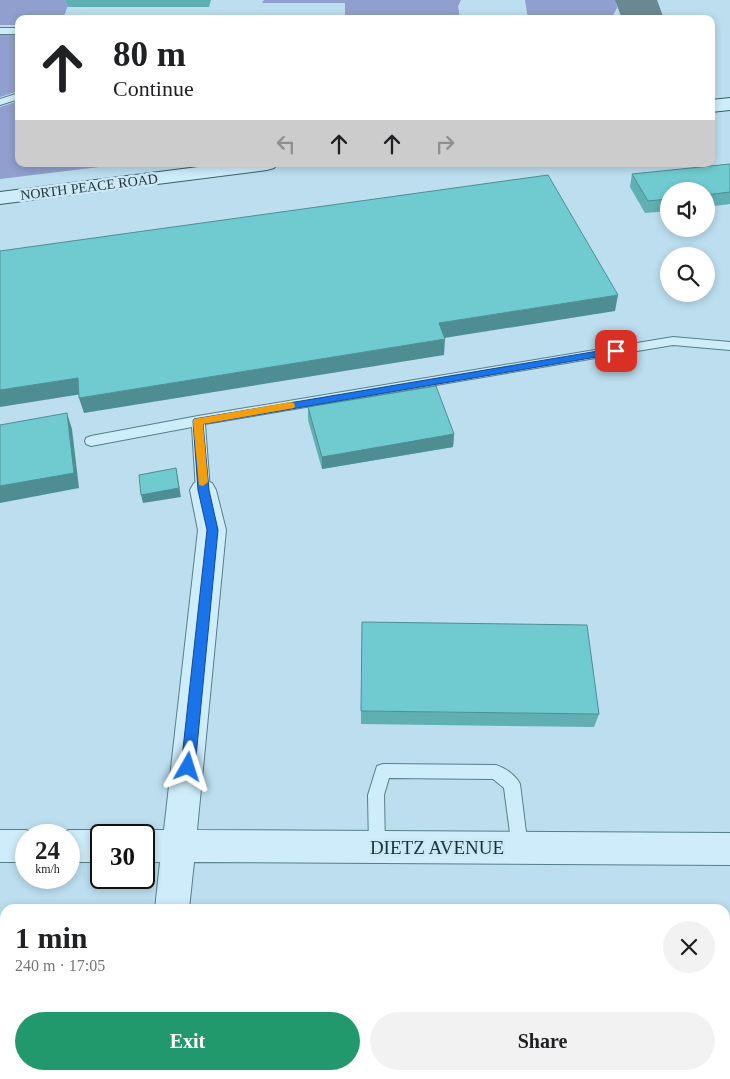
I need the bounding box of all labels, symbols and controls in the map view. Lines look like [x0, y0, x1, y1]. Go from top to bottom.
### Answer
icon: ahead [30, 35, 95, 100]
text: 80 m [113, 35, 186, 74]
text: Continue [113, 76, 194, 101]
icon: left [272, 130, 300, 158]
icon: ahead [325, 130, 353, 158]
icon: ahead [378, 130, 406, 158]
icon: right [431, 130, 459, 158]
street label: NORTH PEACE ROAD [19, 171, 159, 203]
map controls [660, 182, 715, 302]
button: sound [660, 182, 715, 237]
button: search [660, 247, 715, 302]
pin [595, 330, 637, 372]
icon: arrive [602, 337, 630, 365]
position arrow [161, 740, 213, 792]
speed limit sign: 30 [90, 824, 155, 889]
text: 24 [35, 837, 60, 864]
street label: DIETZ AVENUE [370, 837, 504, 858]
text: km/h [35, 862, 60, 876]
text: 1 min [15, 921, 88, 954]
button: close [663, 921, 715, 973]
text: 240 m · 17:05 [15, 957, 105, 974]
button: Exit [15, 1012, 360, 1070]
button: Share [370, 1012, 715, 1070]

